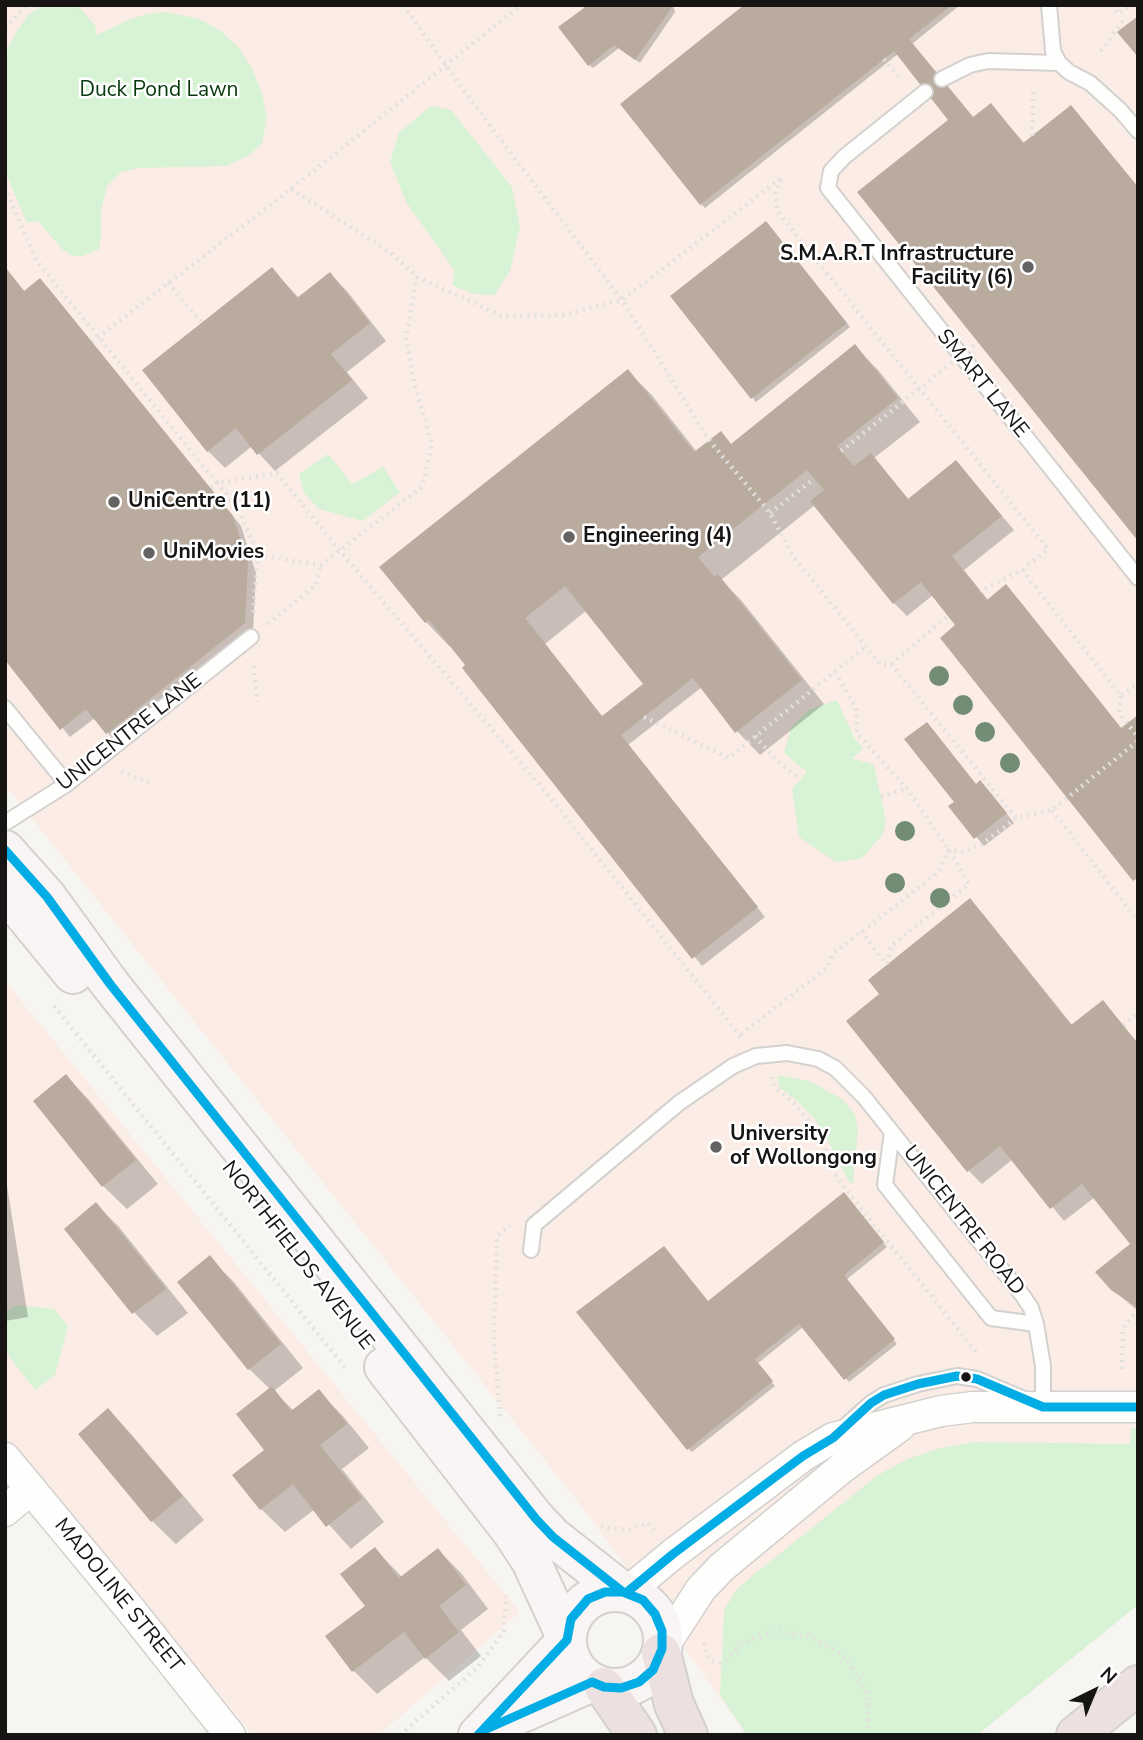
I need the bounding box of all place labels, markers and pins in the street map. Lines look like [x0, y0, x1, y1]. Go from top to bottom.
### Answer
place label: S.M.A.R.T Infrastructure Facility (6) [780, 242, 1014, 292]
marker: S.M.A.R.T Infrastructure Facility (6) [1020, 259, 1036, 275]
place label: UniCentre (11) [128, 489, 272, 515]
marker: UniCentre (11) [106, 494, 122, 510]
place label: Engineering (4) [583, 524, 733, 550]
marker: Engineering (4) [561, 529, 577, 545]
place label: UniMovies [163, 540, 264, 566]
marker: UniMovies [141, 545, 157, 561]
place label: University of Wollongong [730, 1122, 877, 1172]
marker: University of Wollongong [708, 1139, 724, 1155]
unlabelled marker [959, 1370, 973, 1384]

